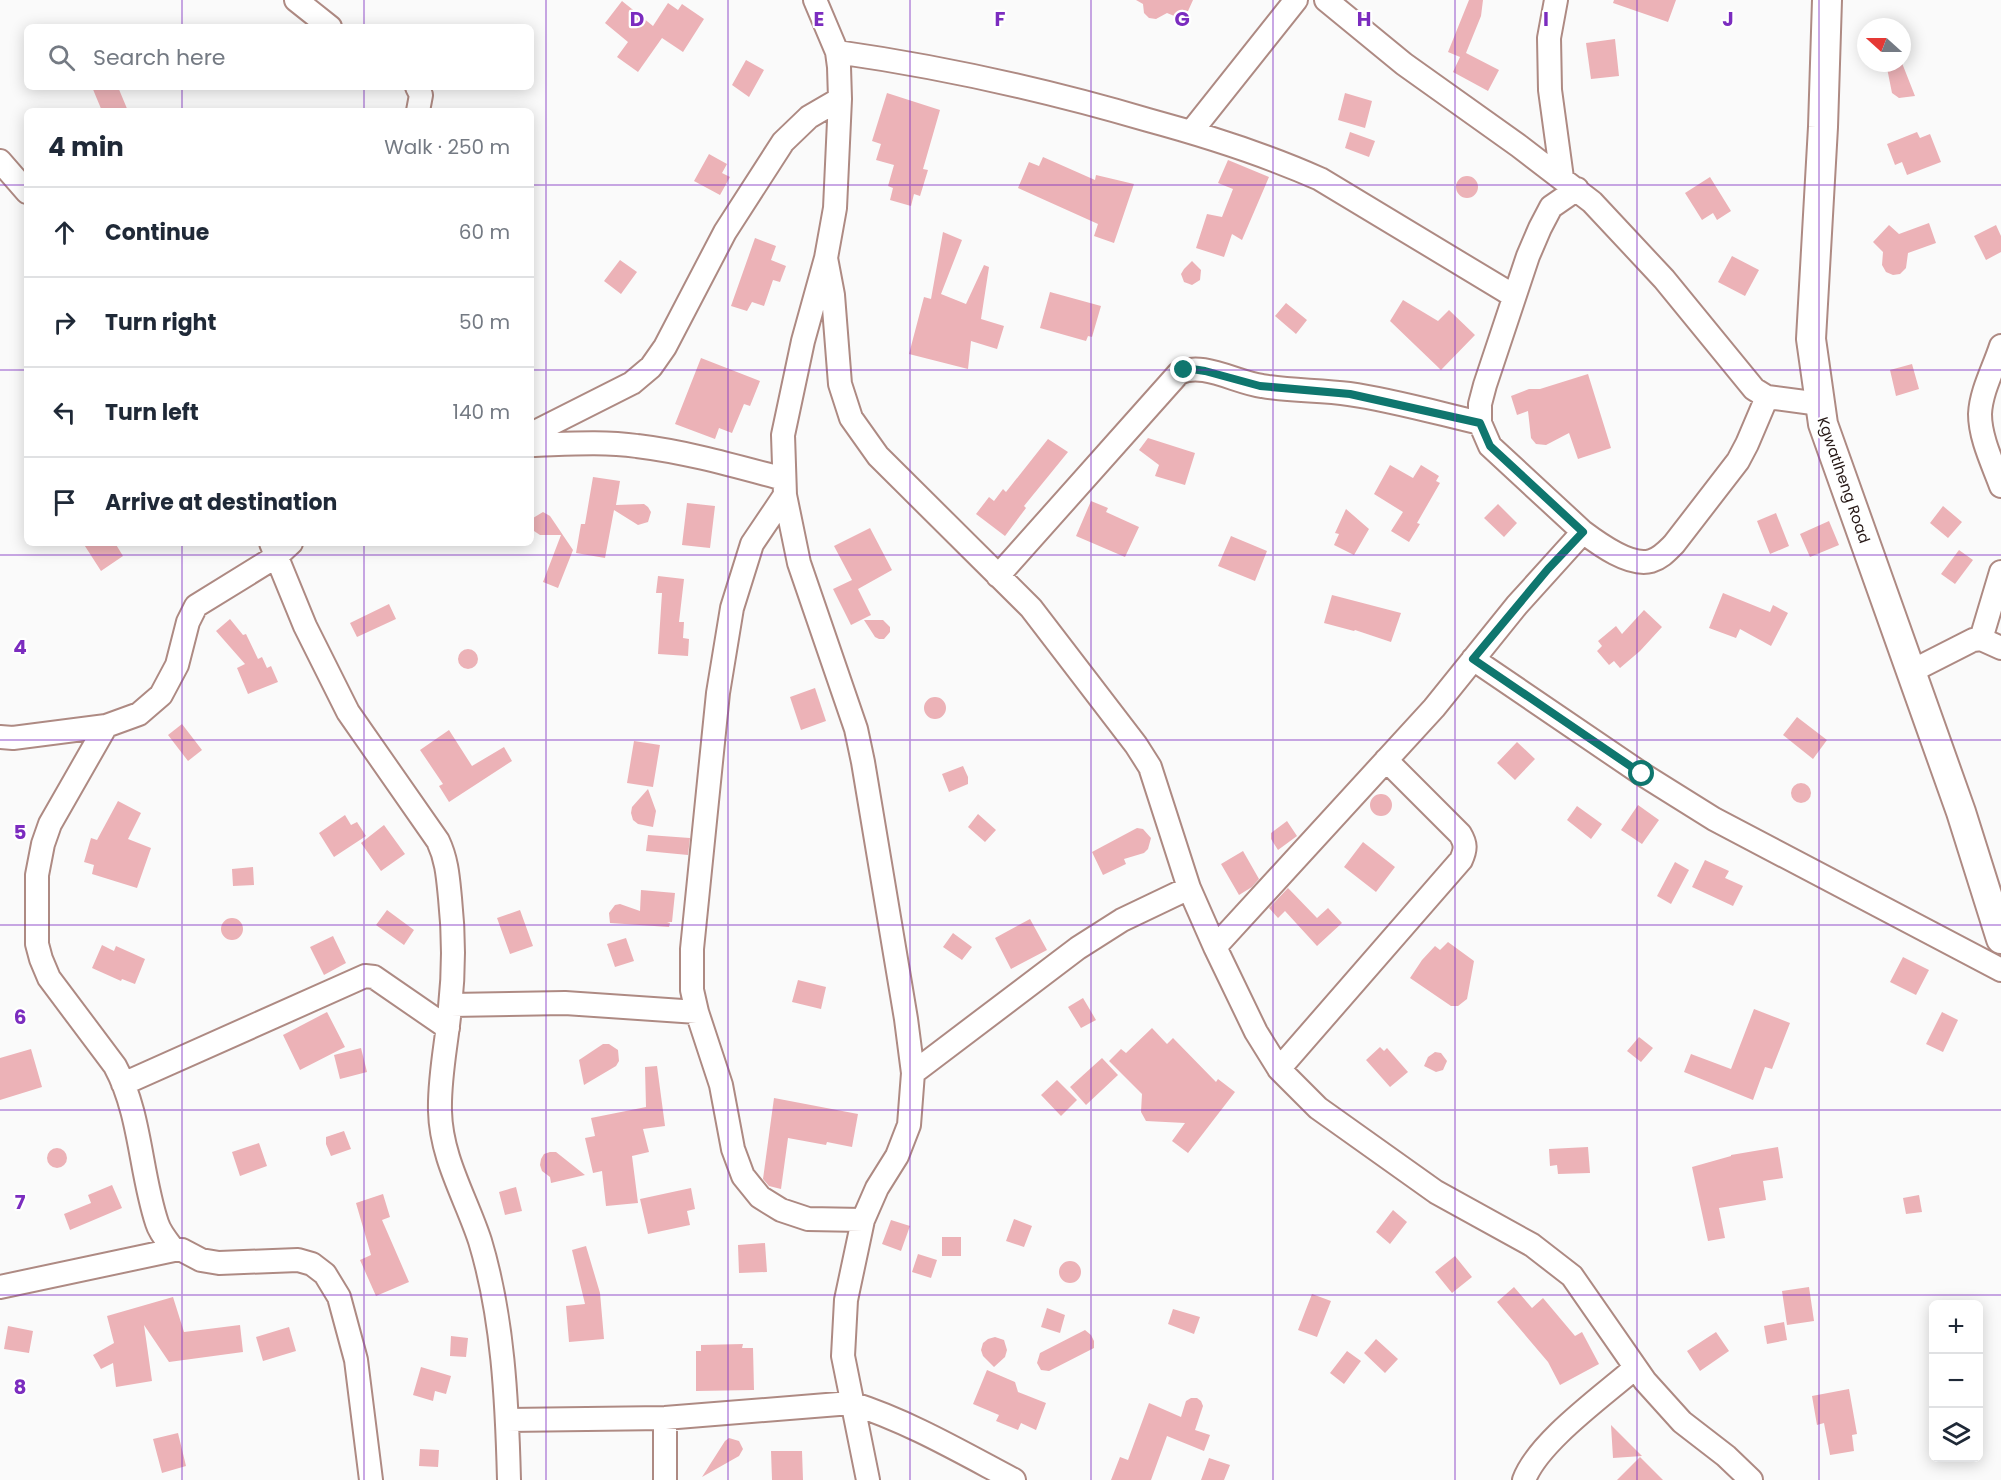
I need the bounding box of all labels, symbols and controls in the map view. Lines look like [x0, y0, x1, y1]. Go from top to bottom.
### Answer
text: D [630, 5, 644, 33]
text: E [814, 5, 824, 33]
text: F [995, 5, 1006, 33]
text: G [1174, 5, 1190, 33]
text: H [1357, 5, 1371, 33]
text: I [1543, 5, 1549, 33]
text: J [1722, 5, 1734, 33]
north arrow [1857, 18, 1911, 72]
search box [24, 24, 534, 90]
icon: search [45, 41, 78, 74]
text: Search here [93, 42, 226, 73]
text: 4 min [48, 129, 124, 165]
text: Walk · 250 m [384, 133, 510, 161]
icon: ahead [48, 216, 81, 249]
text: Continue [105, 217, 209, 248]
text: 60 m [459, 218, 510, 246]
icon: right [48, 306, 81, 339]
text: Turn right [105, 307, 216, 338]
text: 50 m [459, 308, 510, 336]
route end [1170, 356, 1196, 382]
icon: left [48, 396, 81, 429]
text: Turn left [105, 397, 199, 428]
text: 140 m [453, 398, 510, 426]
street label: Kgwatlheng Road [1813, 414, 1875, 546]
icon: arrive [48, 486, 81, 519]
text: Arrive at destination [105, 487, 337, 518]
text: 4 [13, 633, 27, 661]
route start [1628, 760, 1654, 786]
text: 5 [14, 818, 27, 846]
text: 6 [14, 1003, 26, 1031]
text: 7 [15, 1188, 26, 1216]
map controls [1929, 1300, 1983, 1462]
button: + [1929, 1300, 1983, 1354]
button: − [1929, 1354, 1983, 1408]
text: 8 [14, 1373, 26, 1401]
button: layers [1929, 1408, 1983, 1462]

